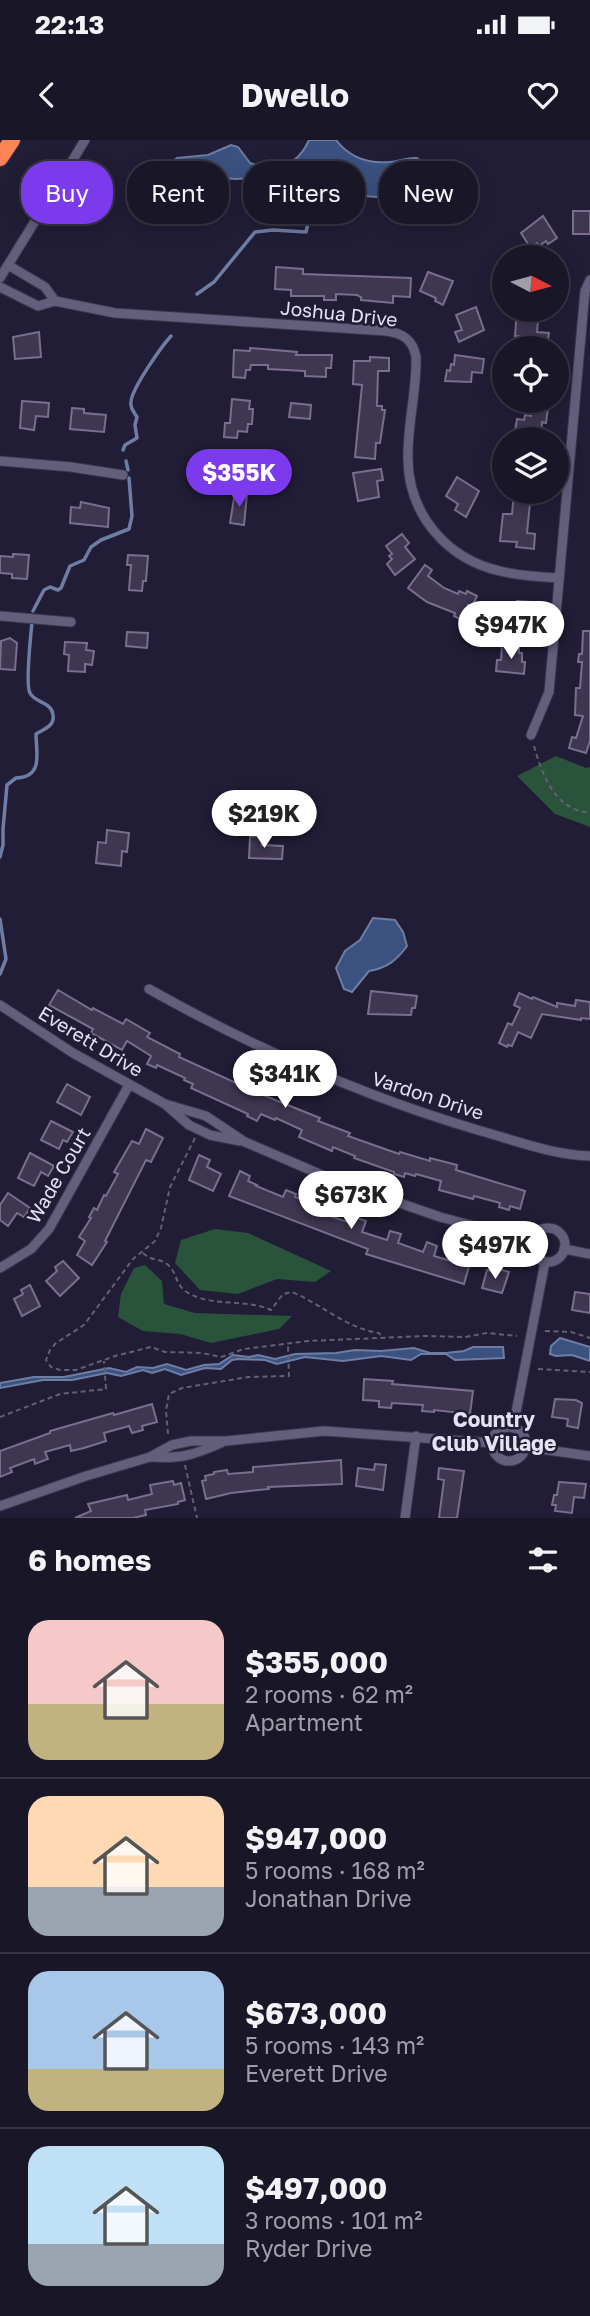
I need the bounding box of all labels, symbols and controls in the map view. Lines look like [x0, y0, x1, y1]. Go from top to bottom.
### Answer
text: 22:13 [35, 9, 104, 40]
icon: back [28, 76, 66, 114]
text: Dwello [241, 76, 349, 114]
icon: heart [524, 76, 562, 114]
chip: Buy [21, 161, 113, 224]
chip: Rent [127, 161, 229, 224]
chip: Filters [243, 161, 365, 224]
chip: New [379, 161, 478, 224]
north arrow [492, 245, 569, 322]
map controls [492, 245, 569, 504]
street label: Joshua Drive [279, 295, 399, 331]
button: locate [492, 336, 569, 413]
button: layers [492, 427, 569, 504]
pin: $355K [190, 450, 288, 509]
text: $355K [202, 458, 276, 486]
pin: $947K [462, 602, 560, 661]
text: $947K [474, 610, 548, 638]
pin: $219K [215, 790, 313, 850]
text: $219K [228, 799, 300, 827]
street label: Everett Drive [35, 1001, 147, 1081]
pin: $341K [236, 1051, 334, 1110]
text: $341K [249, 1059, 321, 1087]
street label: Vardon Drive [369, 1066, 487, 1124]
street label: Wade Court [21, 1123, 95, 1227]
pin: $673K [302, 1172, 400, 1231]
text: $673K [314, 1180, 388, 1208]
pin: $497K [446, 1222, 544, 1281]
text: $497K [458, 1230, 532, 1258]
district label: Country Club Village [432, 1406, 556, 1456]
icon: filters [524, 1541, 562, 1579]
text: 6 homes [28, 1542, 151, 1578]
text: $355,000 [245, 1644, 388, 1680]
icon: home [84, 1648, 168, 1732]
text: 2 rooms · 62 m² [245, 1680, 413, 1708]
text: Apartment [245, 1708, 363, 1736]
text: $947,000 [245, 1820, 387, 1856]
icon: home [84, 1824, 168, 1908]
text: 5 rooms · 168 m² [245, 1856, 425, 1884]
text: Jonathan Drive [245, 1884, 412, 1912]
text: $673,000 [245, 1995, 387, 2031]
icon: home [84, 1999, 168, 2083]
text: 5 rooms · 143 m² [245, 2031, 424, 2059]
text: Everett Drive [245, 2059, 388, 2087]
text: $497,000 [245, 2170, 387, 2206]
icon: home [84, 2174, 168, 2258]
text: 3 rooms · 101 m² [245, 2206, 422, 2234]
text: Ryder Drive [245, 2234, 372, 2262]

